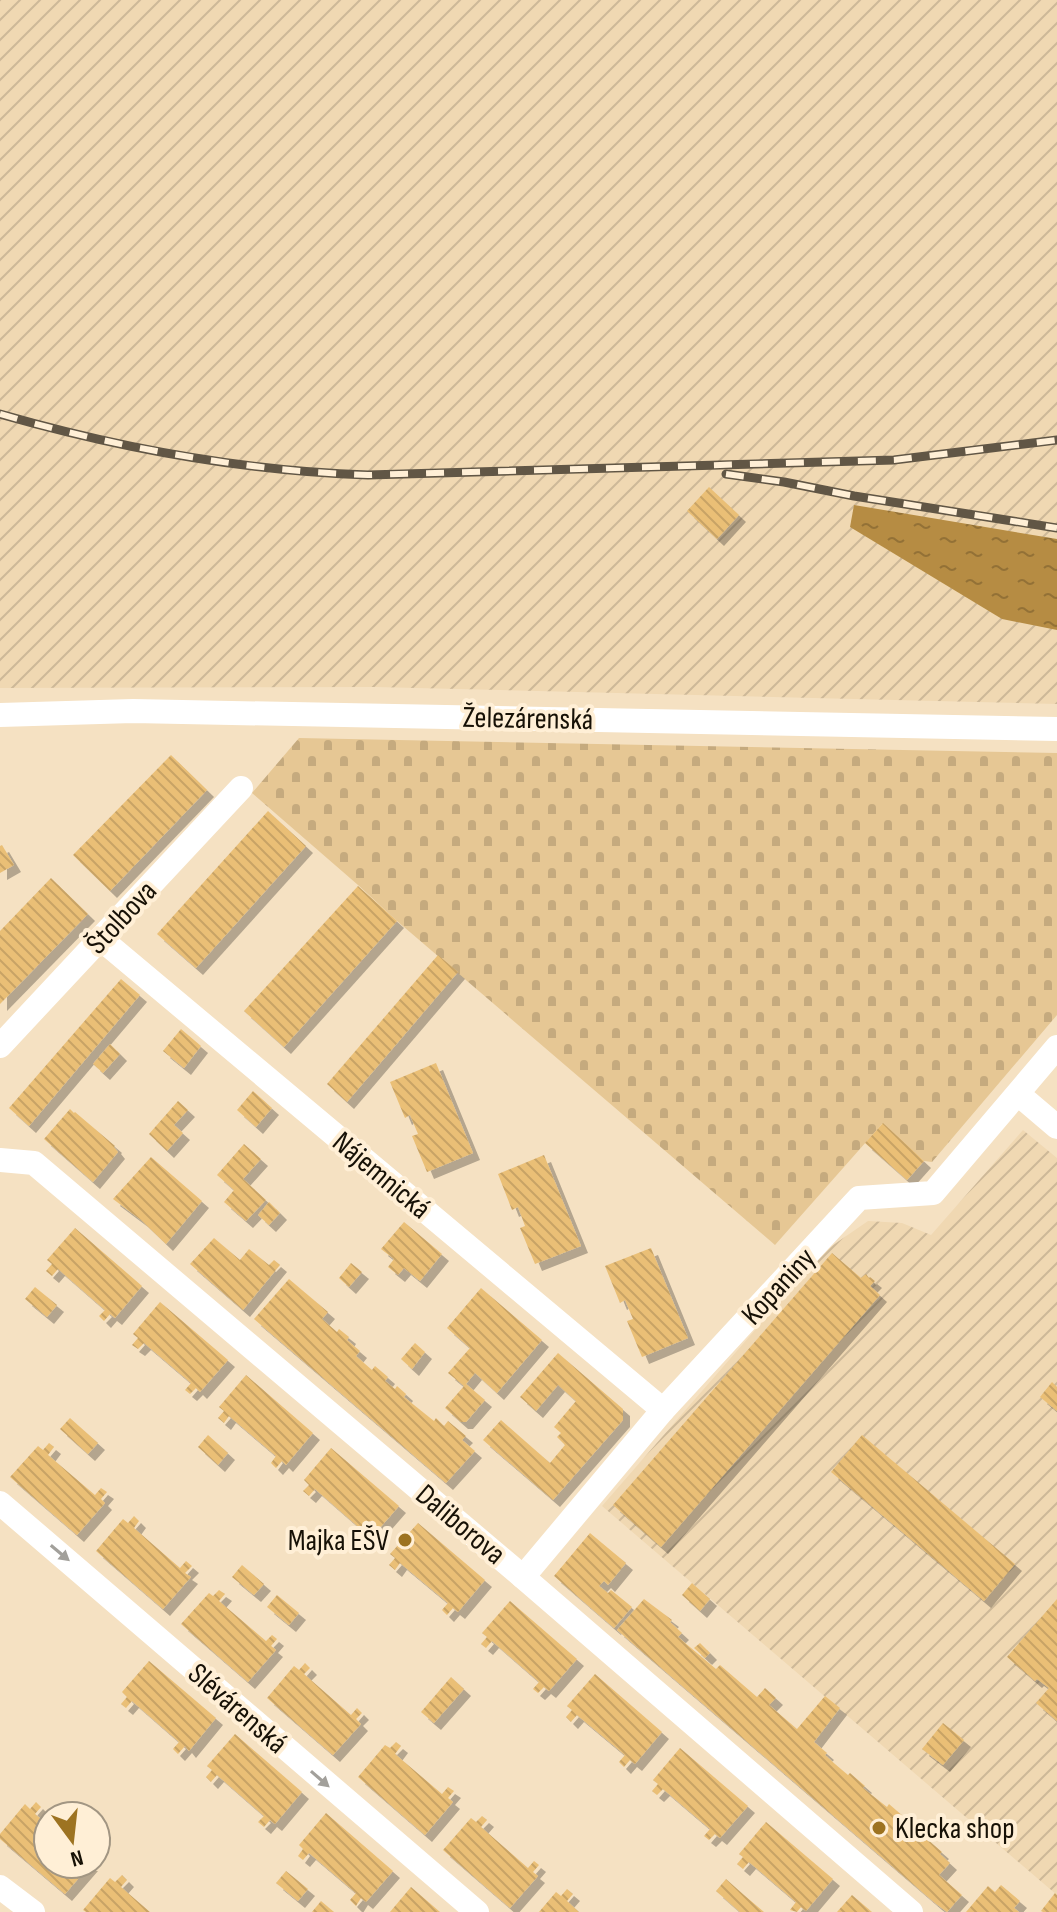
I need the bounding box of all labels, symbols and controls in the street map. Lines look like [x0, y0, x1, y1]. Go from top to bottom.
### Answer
street label: Železárenská [462, 700, 594, 738]
street label: Štolbova [79, 874, 165, 962]
street label: Nájemnická [325, 1124, 438, 1227]
street label: Kopaniny [734, 1240, 824, 1333]
street label: Daliborova [408, 1477, 512, 1573]
place label: Majka EŠV [288, 1523, 389, 1559]
marker: Majka EŠV [396, 1531, 414, 1549]
one-way arrow [49, 1544, 69, 1561]
street label: Slévárenská [180, 1656, 294, 1762]
one-way arrow [310, 1769, 329, 1787]
north arrow [32, 1800, 112, 1880]
place label: Klecka shop [895, 1811, 1015, 1847]
marker: Klecka shop [870, 1819, 888, 1837]
text: N [68, 1843, 86, 1872]

